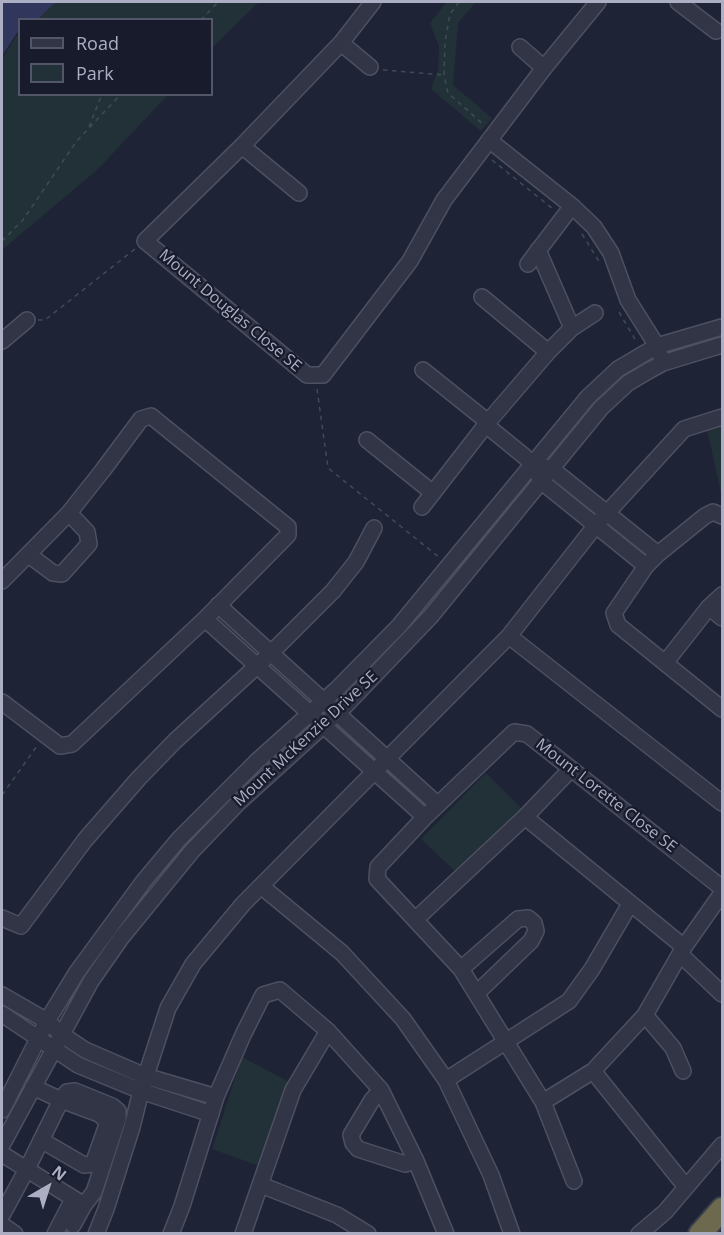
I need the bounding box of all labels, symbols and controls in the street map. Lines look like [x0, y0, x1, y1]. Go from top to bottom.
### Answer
legend [18, 18, 213, 96]
text: Road [76, 31, 119, 55]
text: Park [76, 61, 114, 85]
street label: Mount Douglas Close SE [155, 246, 305, 376]
street label: Mount McKenzie Drive SE [230, 667, 382, 811]
street label: Mount Lorette Close SE [532, 735, 680, 857]
north arrow [18, 1157, 78, 1217]
text: N [47, 1160, 71, 1186]

